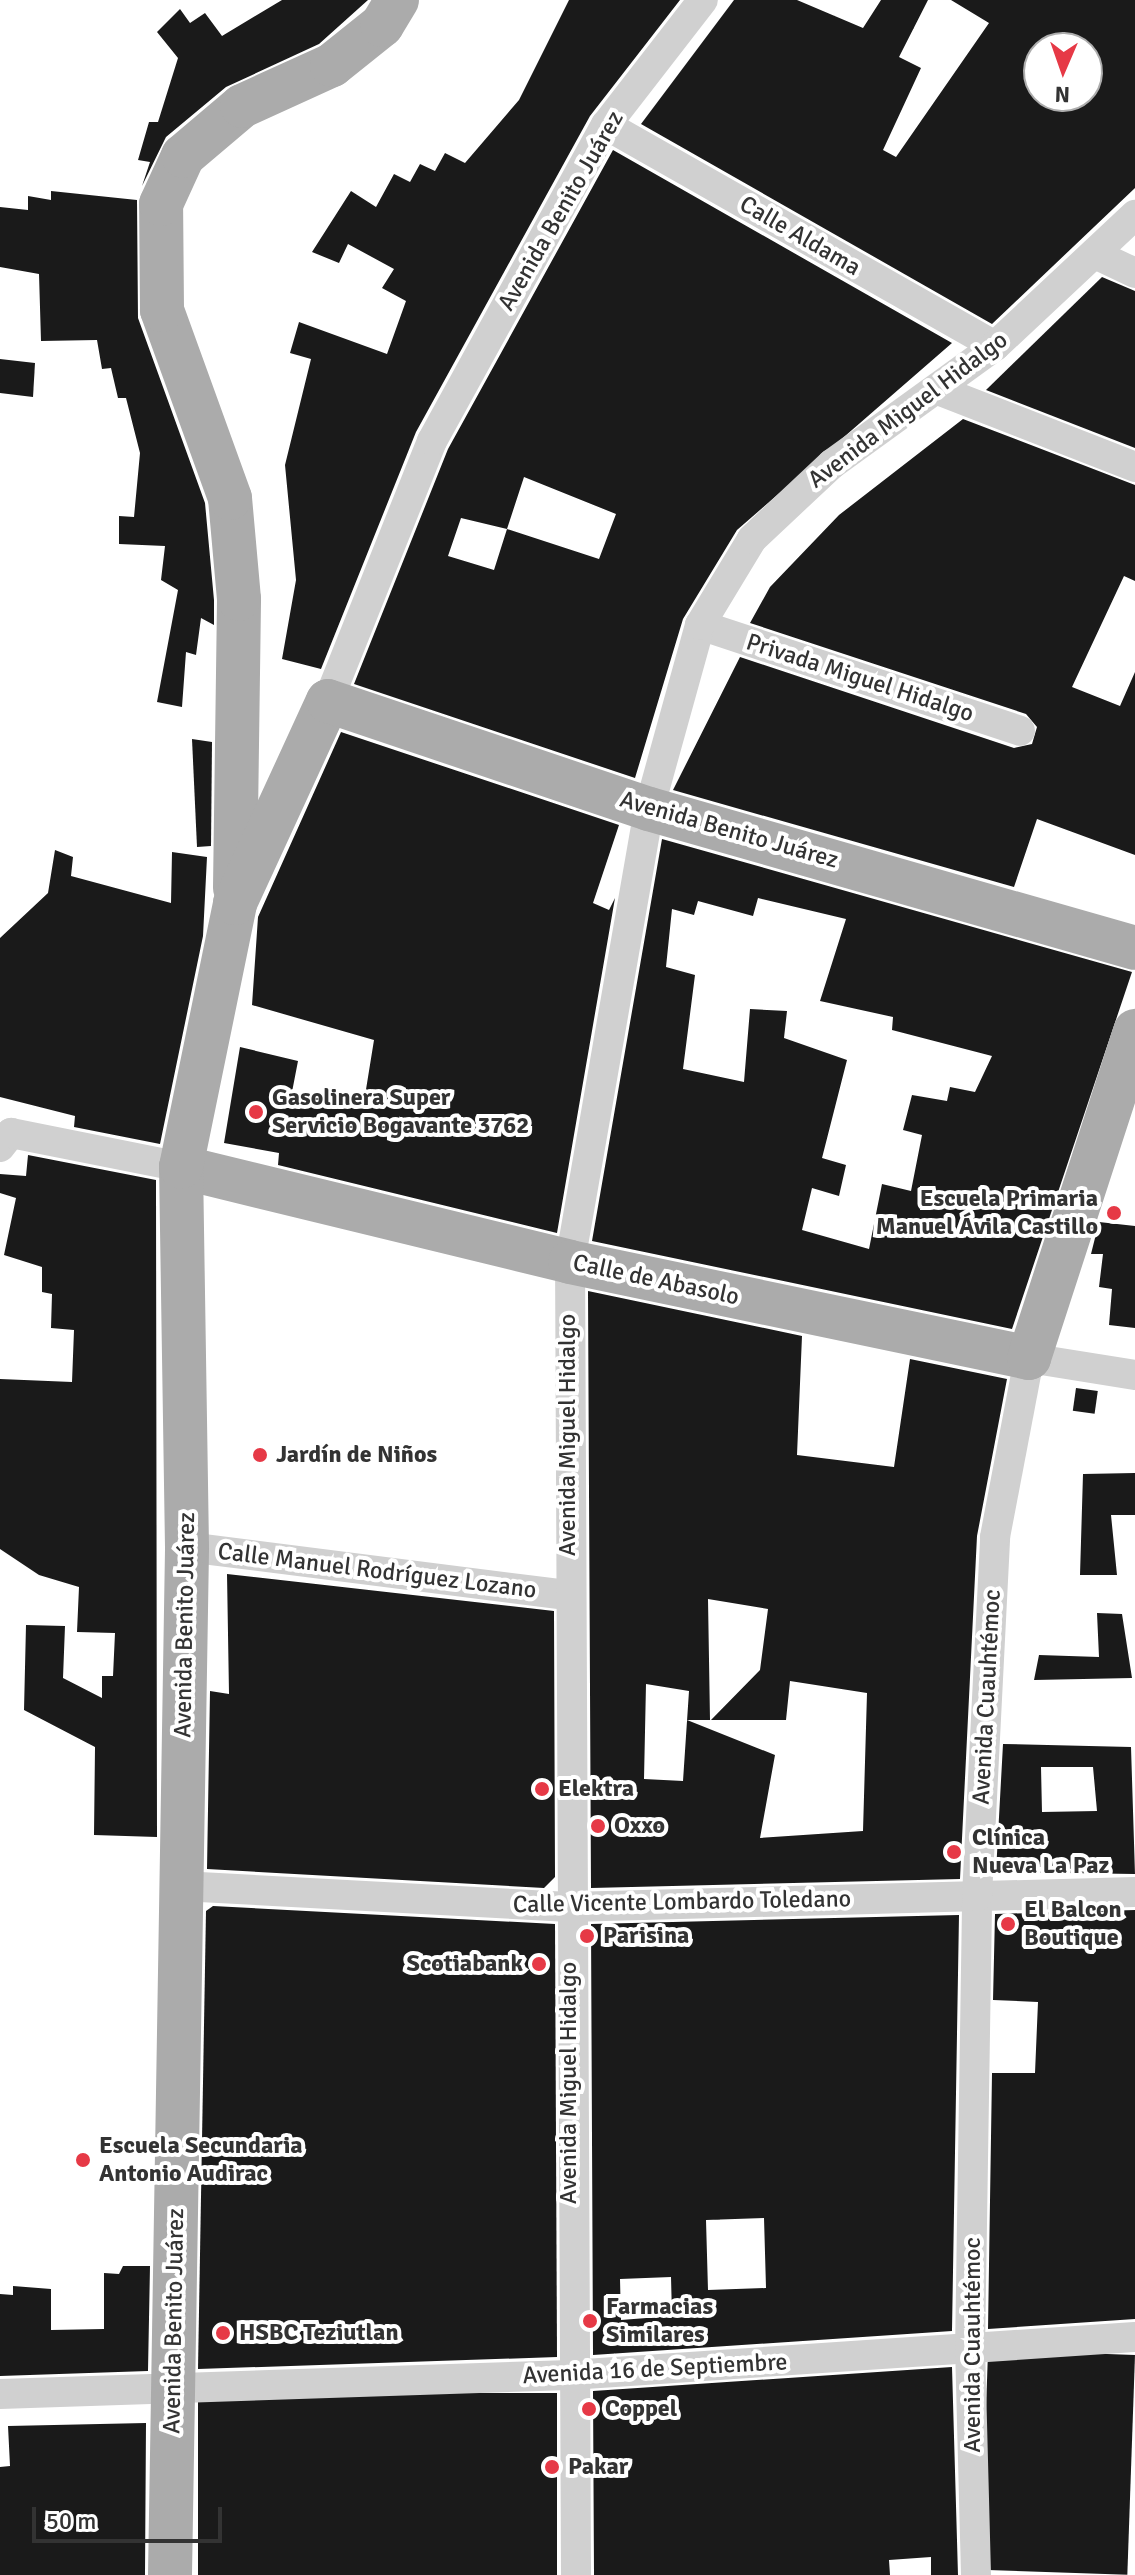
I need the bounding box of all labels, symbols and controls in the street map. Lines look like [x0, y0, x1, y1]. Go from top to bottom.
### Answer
north arrow [1023, 32, 1103, 112]
text: N [1054, 81, 1070, 108]
street label: Avenida Benito Juárez [492, 106, 630, 316]
street label: Calle Aldama [734, 190, 866, 282]
street label: Avenida Miguel Hidalgo [803, 326, 1013, 494]
street label: Privada Miguel Hidalgo [743, 628, 977, 728]
street label: Avenida Benito Juárez [617, 785, 841, 875]
place label: Gasolinera Super Servicio Bogavante 3762 [272, 1084, 529, 1140]
marker: Gasolinera Super Servicio Bogavante 3762 [247, 1103, 265, 1121]
place label: Escuela Primaria Manuel Ávila Castillo [876, 1185, 1098, 1241]
marker: Escuela Primaria Manuel Ávila Castillo [1105, 1204, 1123, 1222]
street label: Calle de Abasolo [570, 1248, 742, 1312]
street label: Avenida Miguel Hidalgo [554, 1314, 582, 1556]
place label: Jardín de Niños [276, 1441, 437, 1469]
marker: Jardín de Niños [251, 1446, 269, 1464]
street label: Avenida Benito Juárez [169, 1512, 201, 1738]
street label: Calle Manuel Rodríguez Lozano [216, 1537, 538, 1605]
street label: Avenida Cuauhtémoc [967, 1589, 1007, 1805]
place label: Elektra [558, 1775, 634, 1803]
marker: Elektra [533, 1780, 551, 1798]
place label: Oxxo [614, 1812, 665, 1840]
marker: Oxxo [589, 1817, 607, 1835]
place label: Clínica Nueva La Paz [972, 1824, 1109, 1880]
marker: Clínica Nueva La Paz [943, 1841, 965, 1863]
street label: Calle Vicente Lombardo Toledano [513, 1885, 851, 1919]
place label: El Balcon Boutique [1024, 1896, 1122, 1952]
marker: El Balcon Boutique [999, 1915, 1017, 1933]
place label: Parisina [603, 1922, 689, 1950]
marker: Parisina [578, 1927, 596, 1945]
place label: Scotiabank [407, 1950, 523, 1978]
marker: Scotiabank [530, 1955, 548, 1973]
street label: Avenida Miguel Hidalgo [555, 1962, 583, 2204]
place label: Escuela Secundaria Antonio Audirac [99, 2132, 303, 2188]
marker: Escuela Secundaria Antonio Audirac [74, 2151, 92, 2169]
street label: Avenida Benito Juárez [158, 2208, 190, 2434]
street label: Avenida Cuauhtémoc [959, 2237, 987, 2453]
place label: Farmacias Similares [606, 2293, 713, 2349]
marker: Farmacias Similares [581, 2312, 599, 2330]
place label: HSBC Teziutlan [239, 2319, 399, 2347]
marker: HSBC Teziutlan [214, 2324, 232, 2342]
street label: Avenida 16 de Septiembre [522, 2348, 788, 2390]
place label: Coppel [605, 2395, 677, 2423]
marker: Coppel [580, 2400, 598, 2418]
place label: Pakar [568, 2453, 628, 2481]
marker: Pakar [543, 2458, 561, 2476]
scale bar [36, 2491, 226, 2541]
text: 50 m [46, 2506, 96, 2536]

